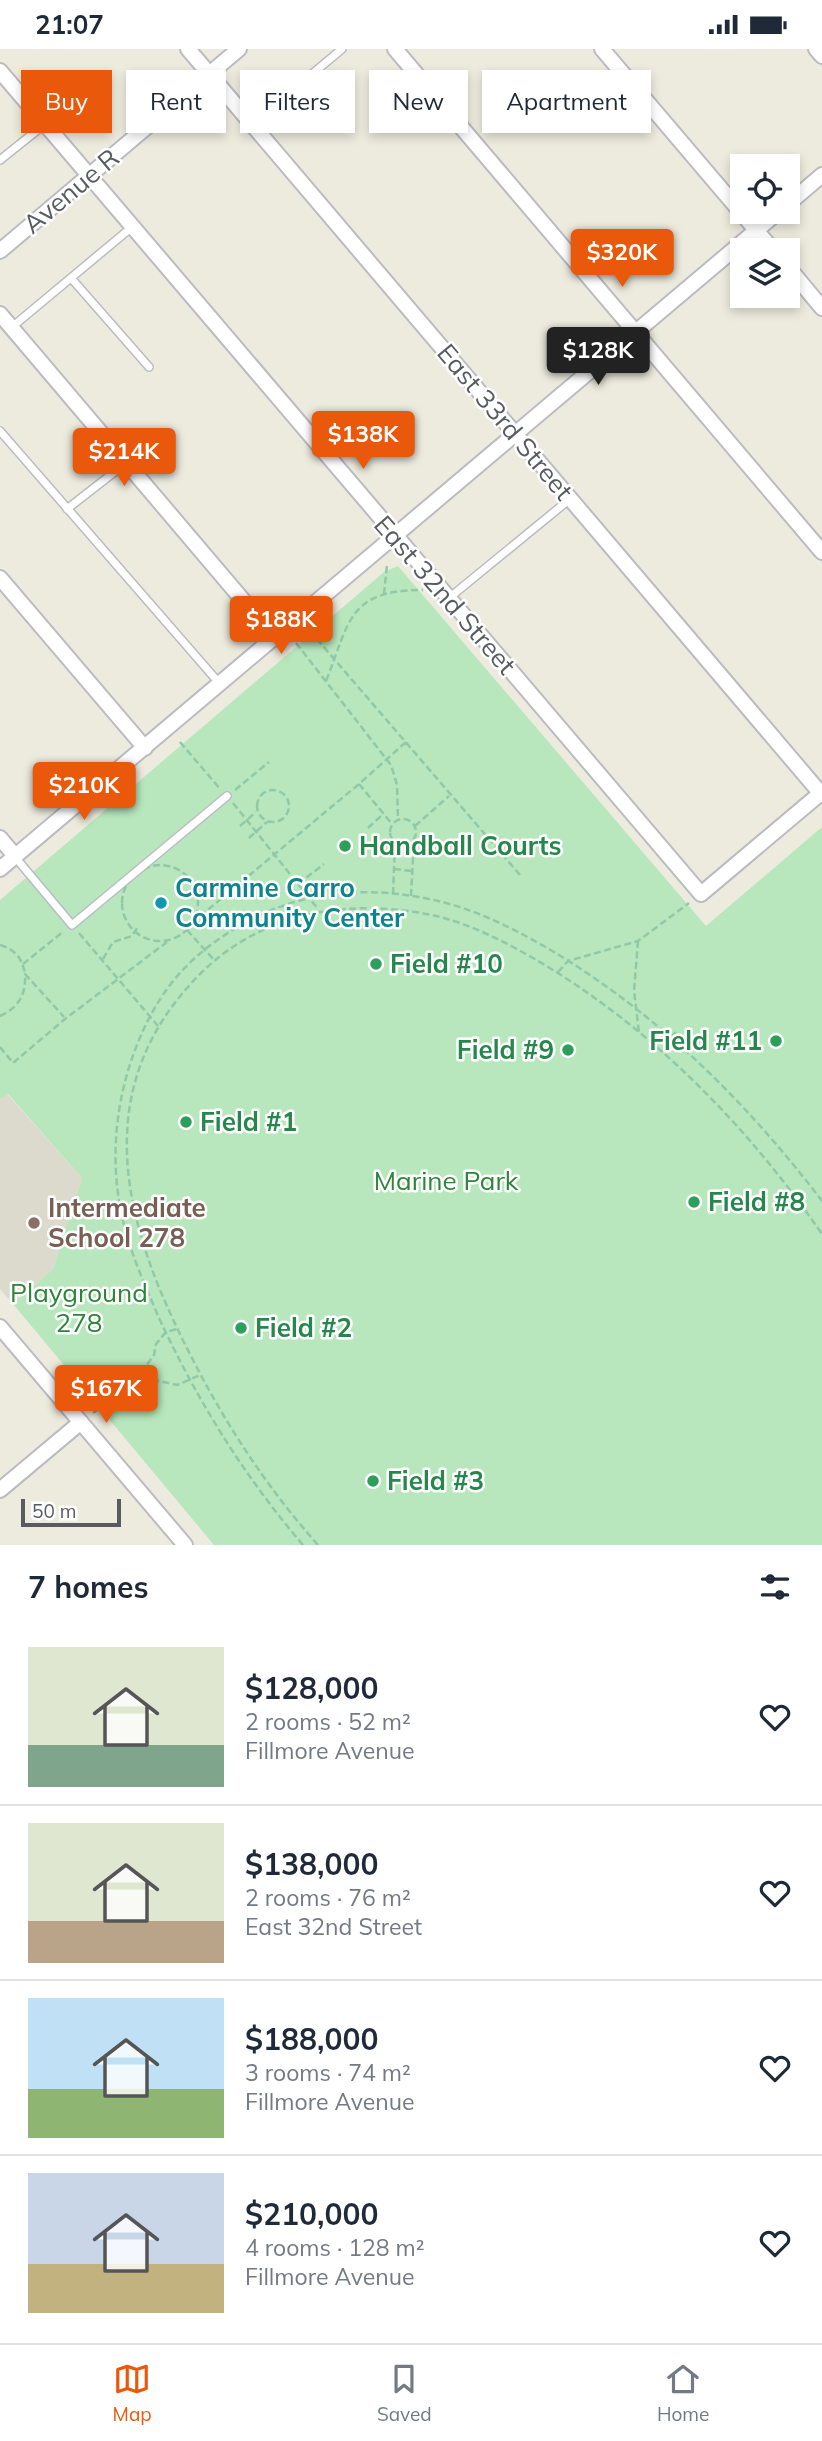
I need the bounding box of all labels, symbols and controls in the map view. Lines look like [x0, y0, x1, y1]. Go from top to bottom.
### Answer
text: 21:07 [35, 8, 104, 41]
chip: Buy [21, 70, 112, 133]
chip: Rent [126, 70, 226, 133]
chip: Filters [240, 70, 355, 133]
chip: New [369, 70, 468, 133]
chip: Apartment [482, 70, 651, 133]
street label: Avenue R [16, 141, 125, 240]
map controls [730, 154, 800, 308]
button: locate [730, 154, 800, 224]
pin: $320K [573, 229, 671, 289]
text: $320K [587, 237, 657, 266]
button: layers [730, 238, 800, 308]
pin: $128K [549, 327, 647, 387]
text: $128K [563, 335, 633, 364]
street label: East 33rd Street [430, 337, 580, 507]
pin: $138K [314, 411, 412, 471]
text: $138K [328, 419, 398, 448]
pin: $214K [75, 429, 173, 488]
text: $214K [89, 436, 159, 465]
street label: East 32nd Street [367, 508, 523, 681]
pin: $188K [232, 597, 330, 656]
text: $188K [246, 604, 316, 633]
pin: $210K [35, 763, 133, 822]
text: $210K [49, 770, 119, 799]
place label: Handball Courts [359, 829, 562, 862]
marker: Handball Courts [337, 838, 353, 854]
place label: Carmine Carro Community Center [175, 871, 405, 934]
marker: Carmine Carro Community Center [153, 895, 169, 911]
place label: Field #10 [390, 947, 503, 980]
marker: Field #10 [368, 956, 384, 972]
place label: Field #11 [649, 1024, 762, 1057]
place label: Field #9 [457, 1033, 554, 1066]
marker: Field #11 [768, 1033, 784, 1049]
marker: Field #9 [560, 1042, 576, 1058]
place label: Field #1 [200, 1105, 297, 1138]
marker: Field #1 [178, 1114, 194, 1130]
park label: Marine Park [374, 1164, 519, 1197]
place label: Field #8 [708, 1185, 805, 1218]
place label: Intermediate School 278 [48, 1191, 206, 1254]
marker: Field #8 [686, 1194, 702, 1210]
marker: Intermediate School 278 [26, 1215, 42, 1231]
park label: Playground 278 [10, 1276, 148, 1339]
place label: Field #2 [255, 1311, 352, 1344]
marker: Field #2 [233, 1320, 249, 1336]
pin: $167K [57, 1365, 155, 1425]
text: $167K [71, 1373, 141, 1402]
place label: Field #3 [387, 1464, 484, 1497]
marker: Field #3 [365, 1473, 381, 1489]
scale bar [21, 1496, 121, 1528]
text: 50 m [32, 1499, 76, 1523]
text: 7 homes [28, 1568, 149, 1606]
icon: filters [756, 1568, 794, 1606]
text: $128,000 [245, 1669, 378, 1707]
icon: home [84, 1675, 168, 1759]
icon: heart [756, 1698, 794, 1736]
text: 2 rooms · 52 m² [245, 1707, 411, 1736]
text: Fillmore Avenue [245, 1736, 415, 1765]
text: $138,000 [245, 1845, 378, 1883]
icon: home [84, 1851, 168, 1935]
icon: heart [756, 1874, 794, 1912]
text: 2 rooms · 76 m² [245, 1883, 411, 1912]
text: East 32nd Street [245, 1912, 422, 1941]
text: $188,000 [245, 2020, 378, 2058]
icon: home [84, 2026, 168, 2110]
icon: heart [756, 2049, 794, 2087]
text: 3 rooms · 74 m² [245, 2058, 411, 2087]
text: Fillmore Avenue [245, 2087, 415, 2116]
text: $210,000 [245, 2195, 378, 2233]
icon: home [84, 2201, 168, 2285]
icon: heart [756, 2224, 794, 2262]
text: 4 rooms · 128 m² [245, 2233, 425, 2262]
text: Fillmore Avenue [245, 2262, 415, 2291]
tab: Map [113, 2360, 152, 2426]
tab: Saved [377, 2360, 432, 2426]
tab: Home [657, 2360, 709, 2426]

